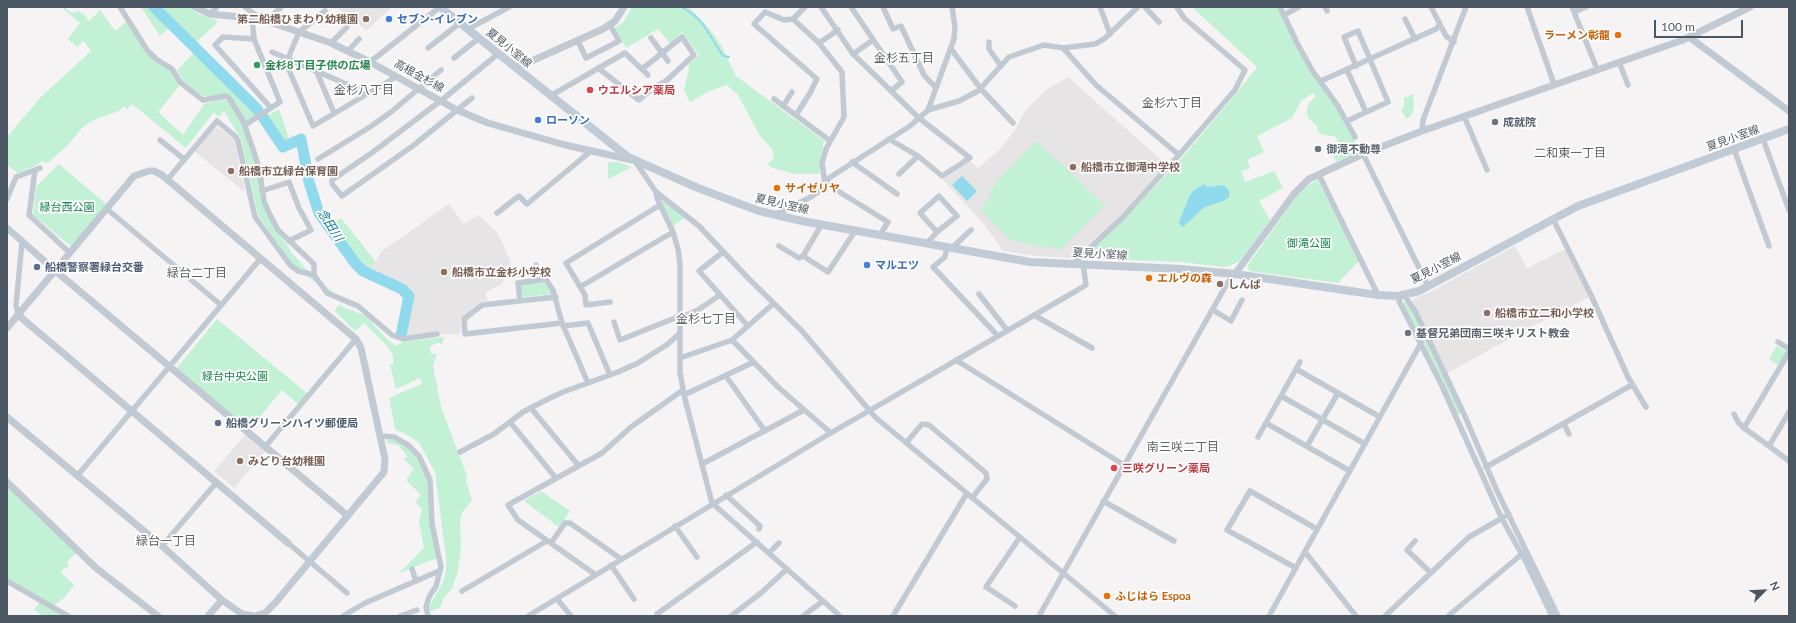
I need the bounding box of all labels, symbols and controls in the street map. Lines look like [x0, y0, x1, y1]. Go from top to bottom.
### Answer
place label: 第二船橋ひまわり幼稚園 [237, 12, 358, 26]
place label: セブン-イレブン [397, 12, 478, 26]
scale bar [1656, 12, 1745, 38]
marker: 第二船橋ひまわり幼稚園 [361, 14, 371, 24]
marker: セブン-イレブン [384, 14, 394, 24]
text: 100 m [1661, 19, 1695, 34]
street label: 夏見小室線 [483, 26, 535, 70]
place label: ラーメン彰龍 [1544, 28, 1610, 42]
marker: ラーメン彰龍 [1613, 30, 1623, 40]
district label: 金杉五丁目 [874, 51, 934, 65]
street label: 高根金杉線 [392, 57, 446, 95]
place label: 金杉8丁目子供の広場 [265, 58, 370, 72]
marker: 金杉8丁目子供の広場 [252, 60, 262, 70]
district label: 金杉八丁目 [334, 83, 394, 97]
place label: ウエルシア薬局 [598, 83, 675, 97]
marker: ウエルシア薬局 [585, 85, 595, 95]
district label: 金杉六丁目 [1142, 96, 1202, 110]
place label: ローソン [546, 113, 590, 127]
marker: ローソン [533, 115, 543, 125]
place label: 成就院 [1503, 115, 1536, 129]
marker: 成就院 [1490, 117, 1500, 127]
street label: 夏見小室線 [1705, 122, 1761, 154]
place label: 御滝不動尊 [1326, 142, 1381, 156]
marker: 御滝不動尊 [1313, 144, 1323, 154]
district label: 二和東一丁目 [1534, 146, 1606, 160]
place label: 船橋市立御滝中学校 [1081, 160, 1180, 174]
marker: 船橋市立御滝中学校 [1068, 162, 1078, 172]
place label: 船橋市立緑台保育園 [239, 164, 338, 178]
marker: 船橋市立緑台保育園 [226, 166, 236, 176]
place label: サイゼリヤ [785, 181, 840, 195]
marker: サイゼリヤ [772, 183, 782, 193]
street label: 夏見小室線 [754, 191, 810, 217]
park label: 緑台西公園 [40, 200, 94, 214]
water label: 念田川 [314, 206, 346, 244]
park label: 御滝公園 [1287, 236, 1331, 250]
street label: 夏見小室線 [1072, 246, 1128, 262]
street label: 夏見小室線 [1409, 250, 1463, 286]
place label: マルエツ [875, 258, 919, 272]
place label: 船橋警察署緑台交番 [45, 260, 144, 274]
marker: マルエツ [862, 260, 872, 270]
marker: 船橋警察署緑台交番 [32, 262, 42, 272]
place label: 船橋市立金杉小学校 [452, 265, 551, 279]
district label: 緑台二丁目 [167, 266, 227, 280]
marker: 船橋市立金杉小学校 [439, 267, 449, 277]
place label: エルヴの森 [1157, 271, 1212, 285]
marker: エルヴの森 [1144, 273, 1154, 283]
place label: しんば [1228, 277, 1261, 291]
marker: しんば [1215, 279, 1225, 289]
place label: 船橋市立二和小学校 [1495, 306, 1594, 320]
marker: 船橋市立二和小学校 [1482, 308, 1492, 318]
district label: 金杉七丁目 [676, 312, 736, 326]
place label: 基督兄弟団南三咲キリスト教会 [1416, 326, 1570, 340]
marker: 基督兄弟団南三咲キリスト教会 [1403, 328, 1413, 338]
park label: 緑台中央公園 [202, 369, 268, 383]
place label: 船橋グリーンハイツ郵便局 [226, 416, 358, 430]
marker: 船橋グリーンハイツ郵便局 [213, 418, 223, 428]
district label: 南三咲二丁目 [1147, 440, 1219, 454]
place label: みどり台幼稚園 [248, 454, 325, 468]
marker: みどり台幼稚園 [235, 456, 245, 466]
place label: 三咲グリーン薬局 [1122, 461, 1210, 475]
marker: 三咲グリーン薬局 [1109, 463, 1119, 473]
district label: 緑台一丁目 [136, 534, 196, 548]
north arrow [1744, 571, 1784, 611]
text: N [1768, 579, 1783, 592]
place label: ふじはら Espoa [1115, 589, 1191, 603]
marker: ふじはら Espoa [1102, 591, 1112, 601]

